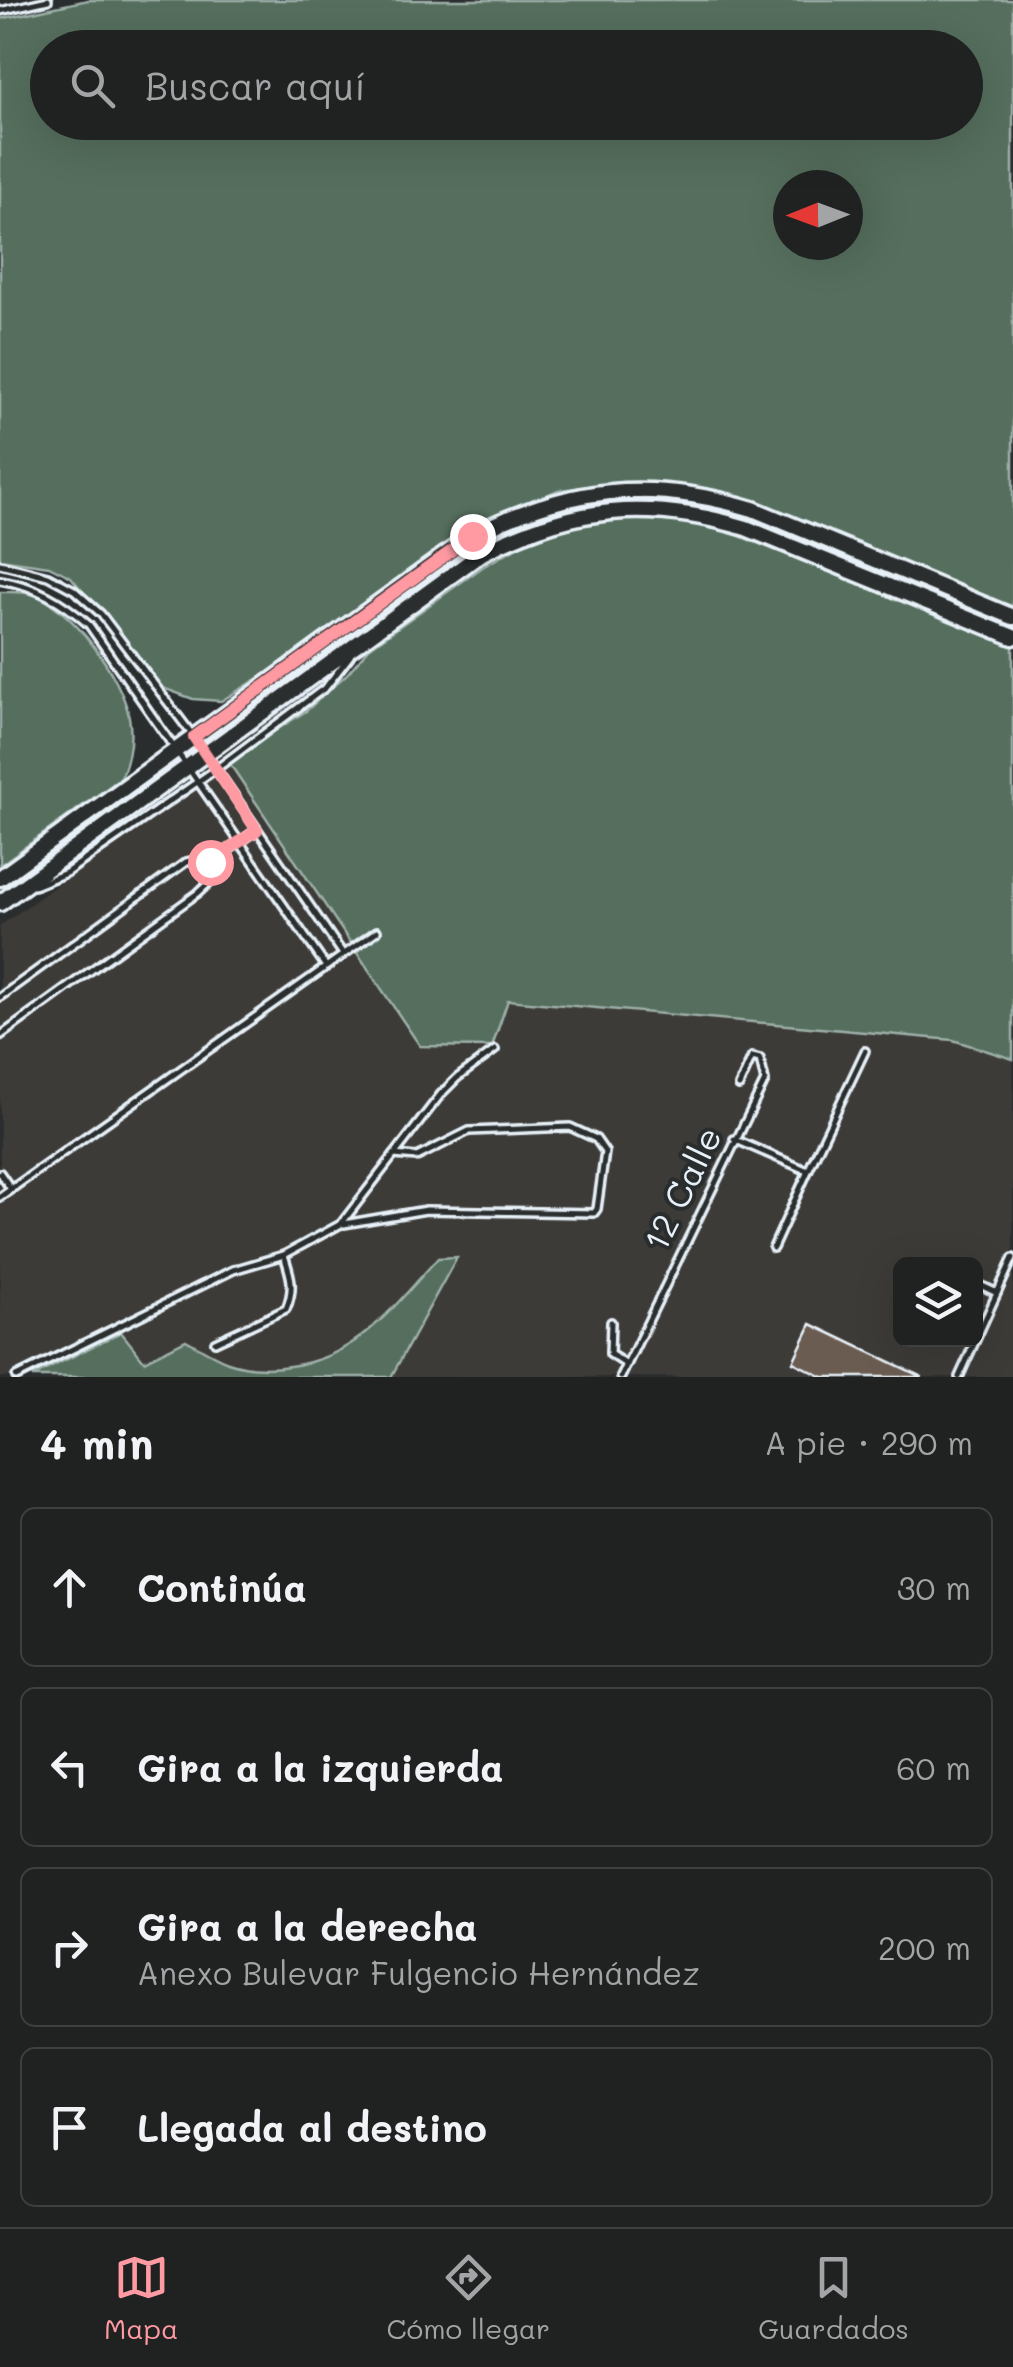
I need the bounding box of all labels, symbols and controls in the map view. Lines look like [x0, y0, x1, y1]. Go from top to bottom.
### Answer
search box [30, 30, 983, 140]
icon: search [65, 58, 120, 113]
text: Buscar aquí [145, 60, 366, 110]
north arrow [773, 170, 863, 260]
route end [450, 514, 496, 560]
route start [188, 840, 234, 886]
street label: 12 Calle [632, 1119, 731, 1258]
map controls [893, 1257, 983, 1347]
button: layers [893, 1257, 983, 1347]
text: 4 min [40, 1415, 153, 1470]
text: A pie · 290 m [765, 1421, 973, 1463]
icon: ahead [42, 1560, 97, 1615]
text: Continúa [137, 1562, 307, 1612]
text: 30 m [897, 1566, 971, 1608]
icon: left [42, 1740, 97, 1795]
text: Gira a la izquierda [137, 1742, 503, 1792]
text: 60 m [896, 1746, 971, 1788]
text: Gira a la derecha [137, 1901, 477, 1951]
icon: right [42, 1920, 97, 1975]
text: 200 m [878, 1926, 971, 1968]
text: Anexo Bulevar Fulgencio Hernández [137, 1951, 700, 1993]
icon: arrive [42, 2100, 97, 2155]
text: Llegada al destino [137, 2102, 487, 2152]
tab: Mapa [104, 2250, 179, 2346]
tab: Cómo llegar [387, 2250, 550, 2346]
tab: Guardados [758, 2250, 909, 2346]

